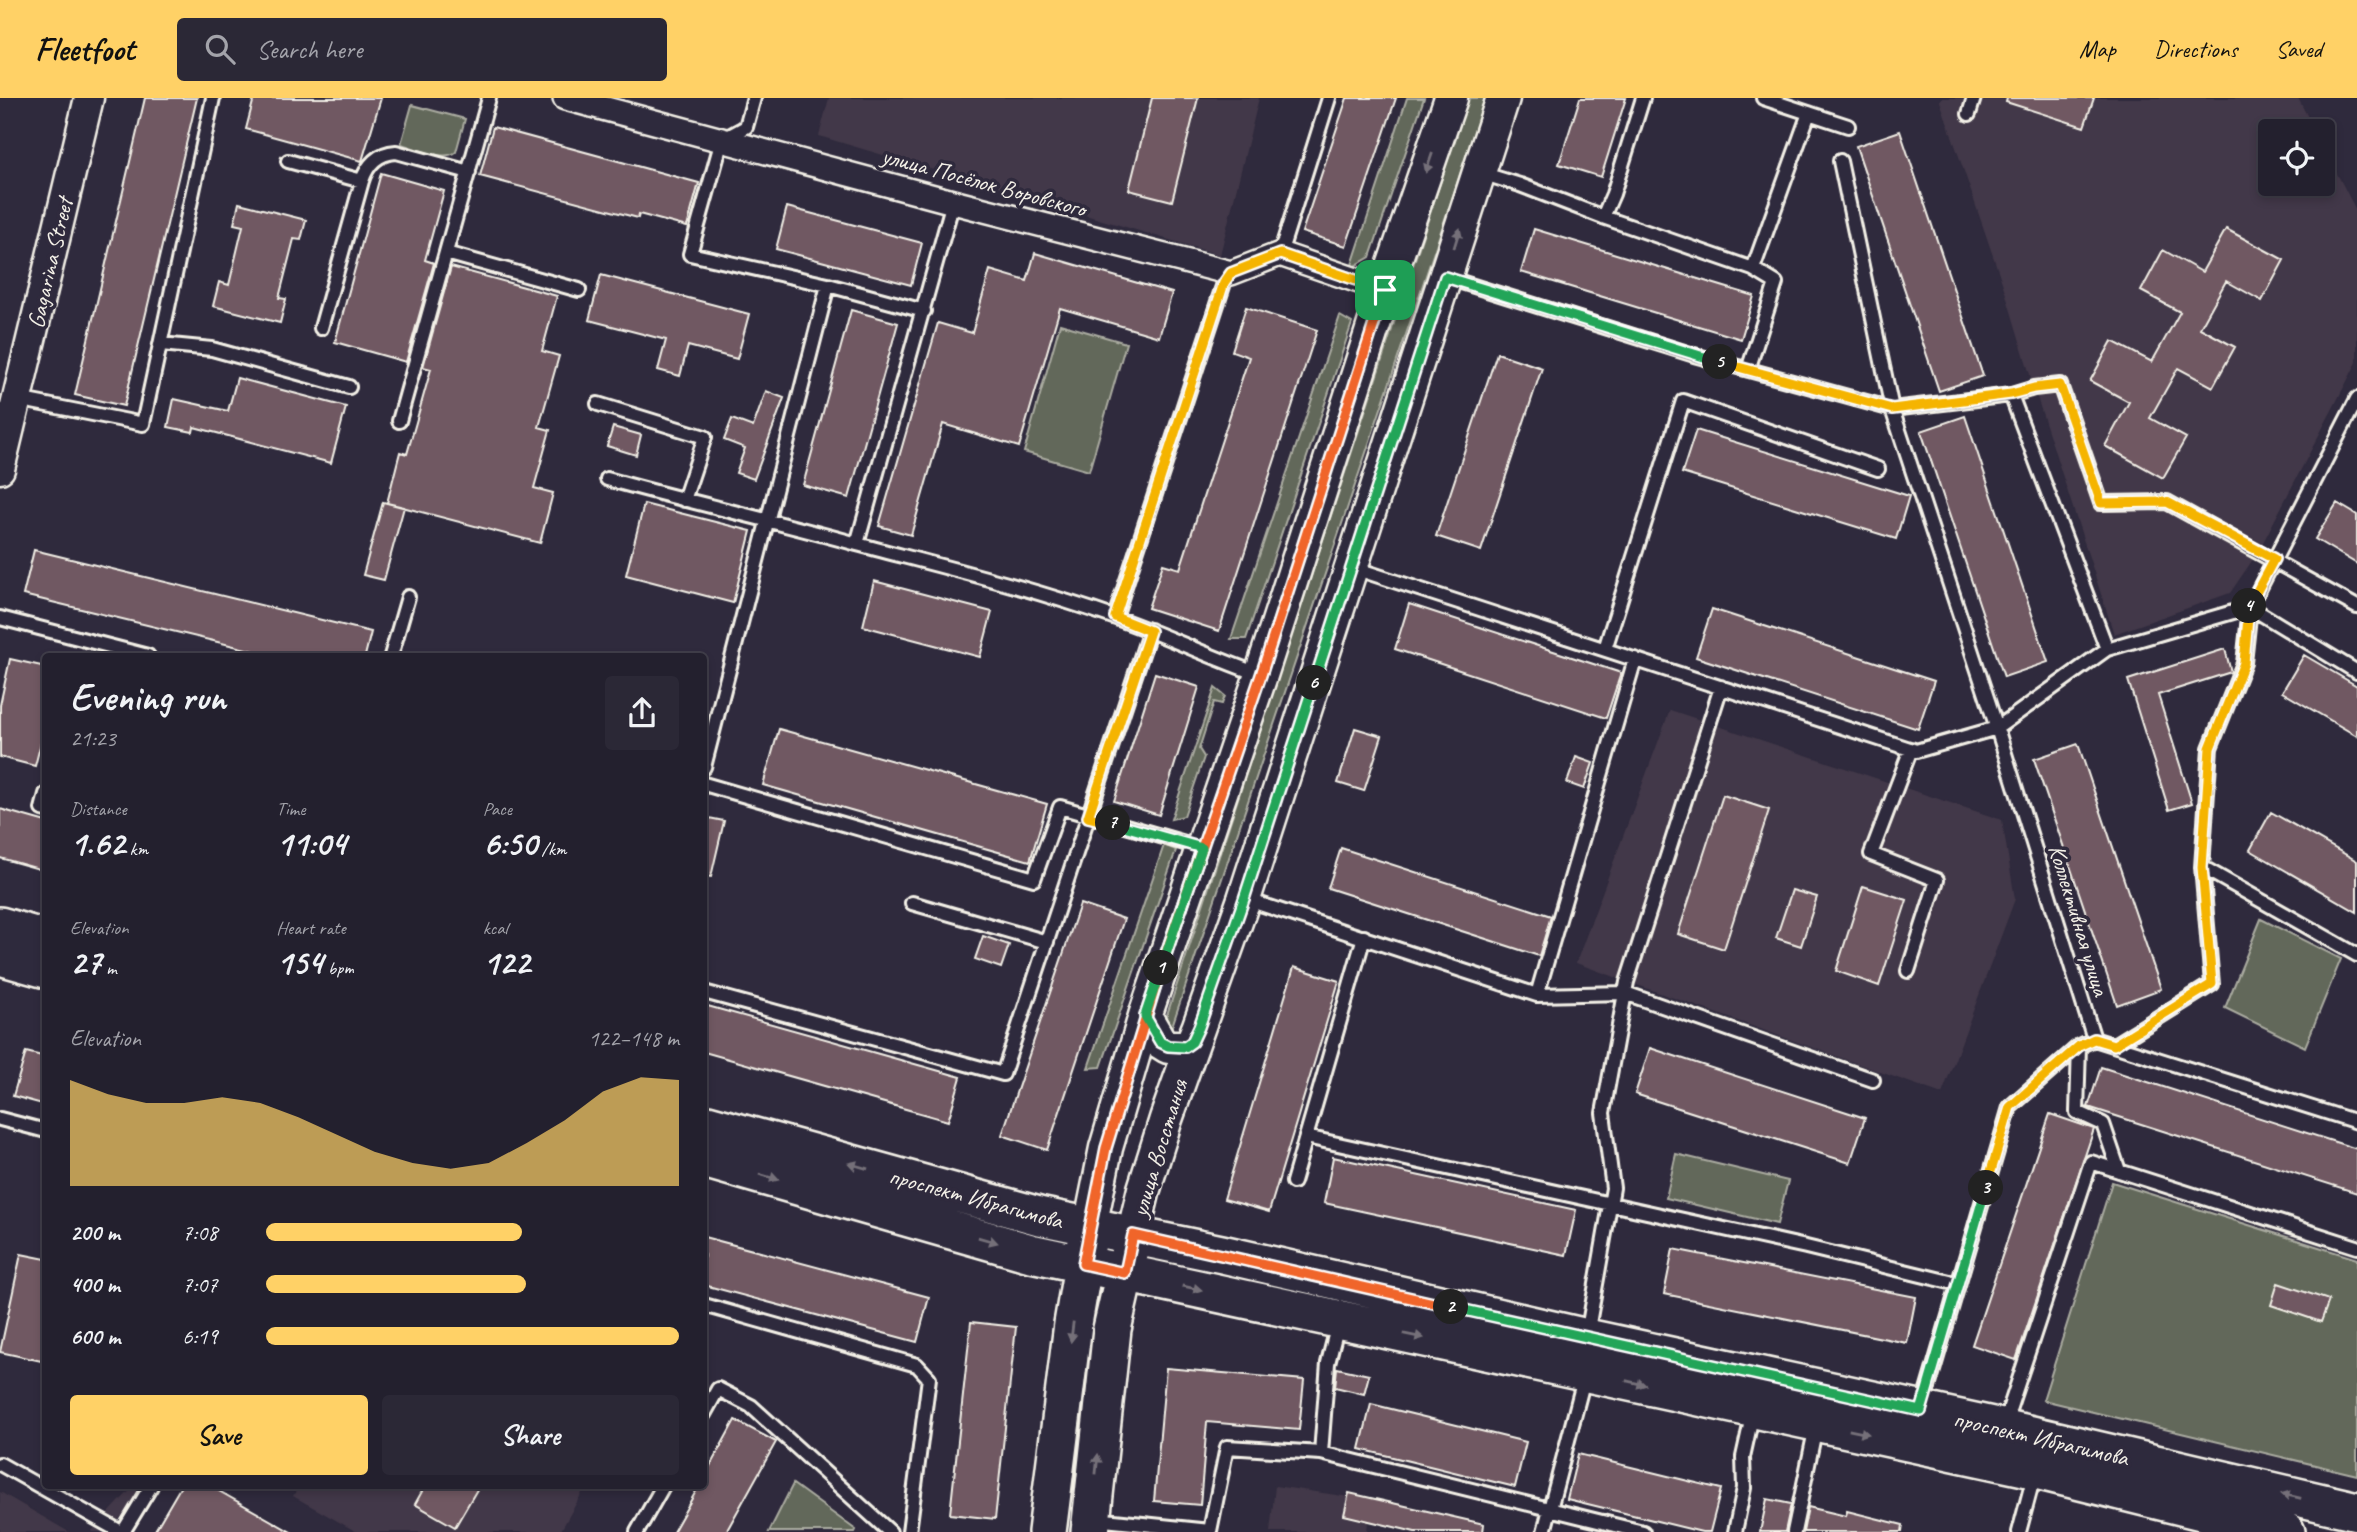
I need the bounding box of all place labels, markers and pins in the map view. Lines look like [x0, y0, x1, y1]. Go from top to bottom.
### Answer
pin [1355, 260, 1415, 320]
pin: 5 [1702, 344, 1738, 380]
pin: 4 [2232, 588, 2266, 624]
pin: 6 [1296, 666, 1332, 700]
pin: 7 [1096, 806, 1130, 840]
pin: 1 [1144, 950, 1178, 986]
pin: 3 [1968, 1170, 2004, 1206]
pin: 2 [1434, 1290, 1468, 1324]

